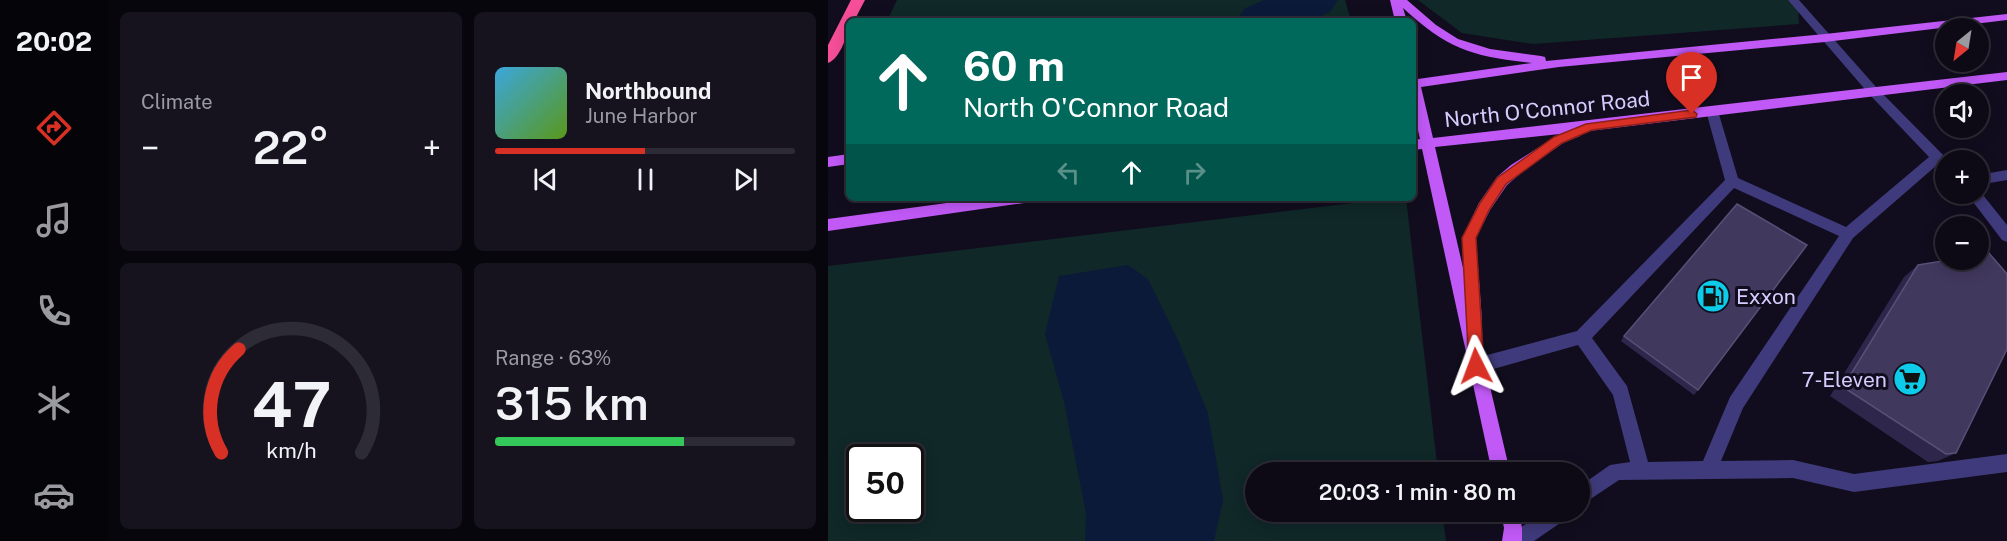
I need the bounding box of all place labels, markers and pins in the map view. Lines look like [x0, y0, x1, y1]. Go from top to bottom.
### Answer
pin [1666, 52, 1717, 114]
fuel station icon: Exxon [1695, 278, 1731, 314]
place label: Exxon [1736, 284, 1796, 309]
supermarket icon: 7-Eleven [1892, 361, 1928, 397]
place label: 7-Eleven [1802, 367, 1887, 392]

